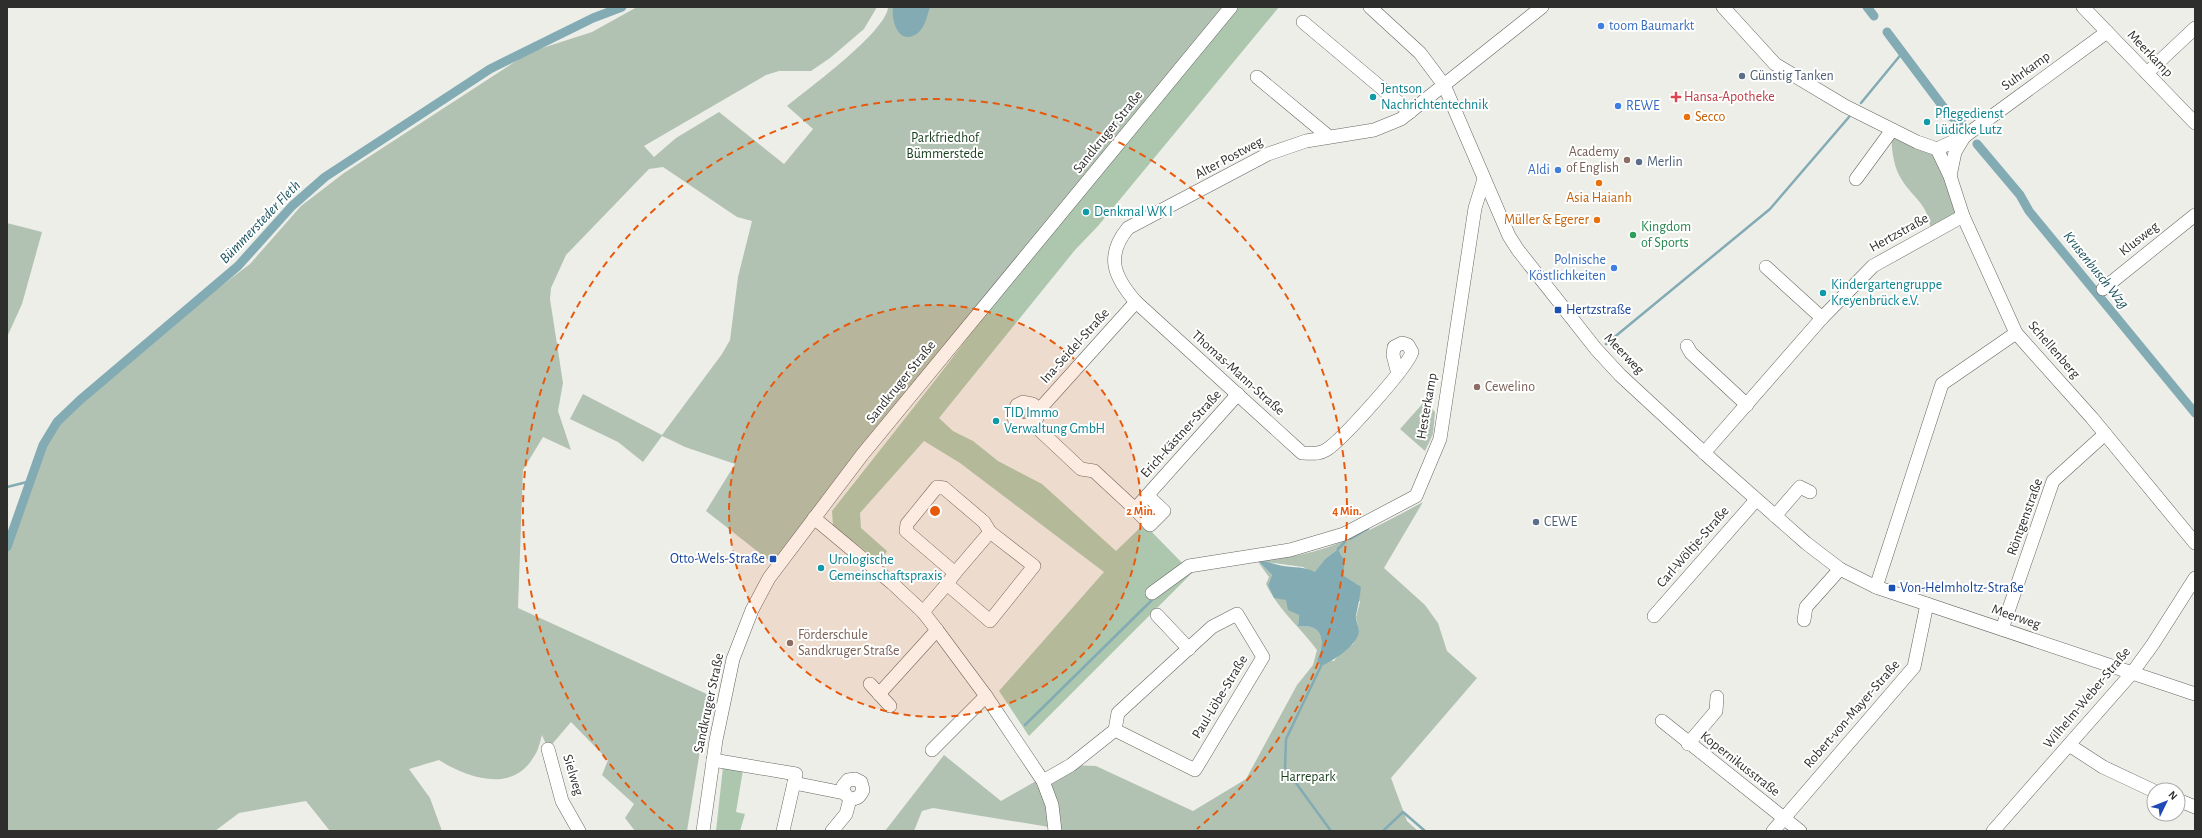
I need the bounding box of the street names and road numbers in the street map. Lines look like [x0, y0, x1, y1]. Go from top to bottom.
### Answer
street label: Meerkamp [2124, 28, 2176, 80]
street label: Suhrkamp [1999, 49, 2053, 93]
street label: Sandkruger Straße [1071, 88, 1145, 176]
street label: Alter Postweg [1193, 134, 1265, 182]
street label: Hertzstraße [1867, 211, 1931, 255]
street label: Klusweg [2117, 219, 2161, 259]
street label: Ina-Seidel-Straße [1038, 306, 1112, 386]
street label: Schellenberg [2025, 319, 2083, 382]
street label: Thomas-Mann-Straße [1189, 328, 1287, 418]
street label: Meerweg [1601, 331, 1647, 377]
street label: Sandkruger Straße [864, 338, 938, 426]
street label: Hesterkamp [1414, 372, 1440, 440]
street label: Erich-Kästner-Straße [1138, 387, 1224, 481]
street label: Röntgenstraße [2005, 477, 2045, 557]
street label: Carl-Wöltje-Straße [1654, 504, 1732, 590]
street label: Meerweg [1990, 602, 2042, 632]
street label: Wilhelm-Weber-Straße [2041, 645, 2133, 751]
street label: Sandkruger Straße [692, 652, 726, 754]
street label: Paul-Löbe-Straße [1190, 653, 1250, 741]
street label: Robert-von-Mayer-Straße [1801, 657, 1903, 771]
street label: Kopernikusstraße [1698, 729, 1782, 799]
street label: Sielweg [560, 753, 586, 797]

